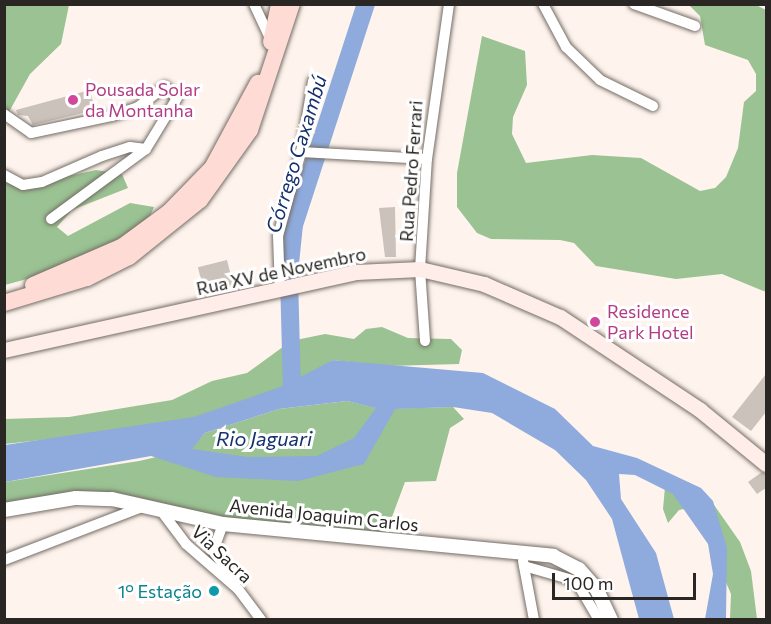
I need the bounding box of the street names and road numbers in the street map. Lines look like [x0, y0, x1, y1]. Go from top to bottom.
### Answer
street label: Rua Pedro Ferrari [395, 100, 427, 242]
street label: Rua XV de Novembro [194, 242, 368, 300]
street label: Avenida Joaquim Carlos [228, 494, 420, 536]
street label: Via Sacra [187, 520, 257, 588]

